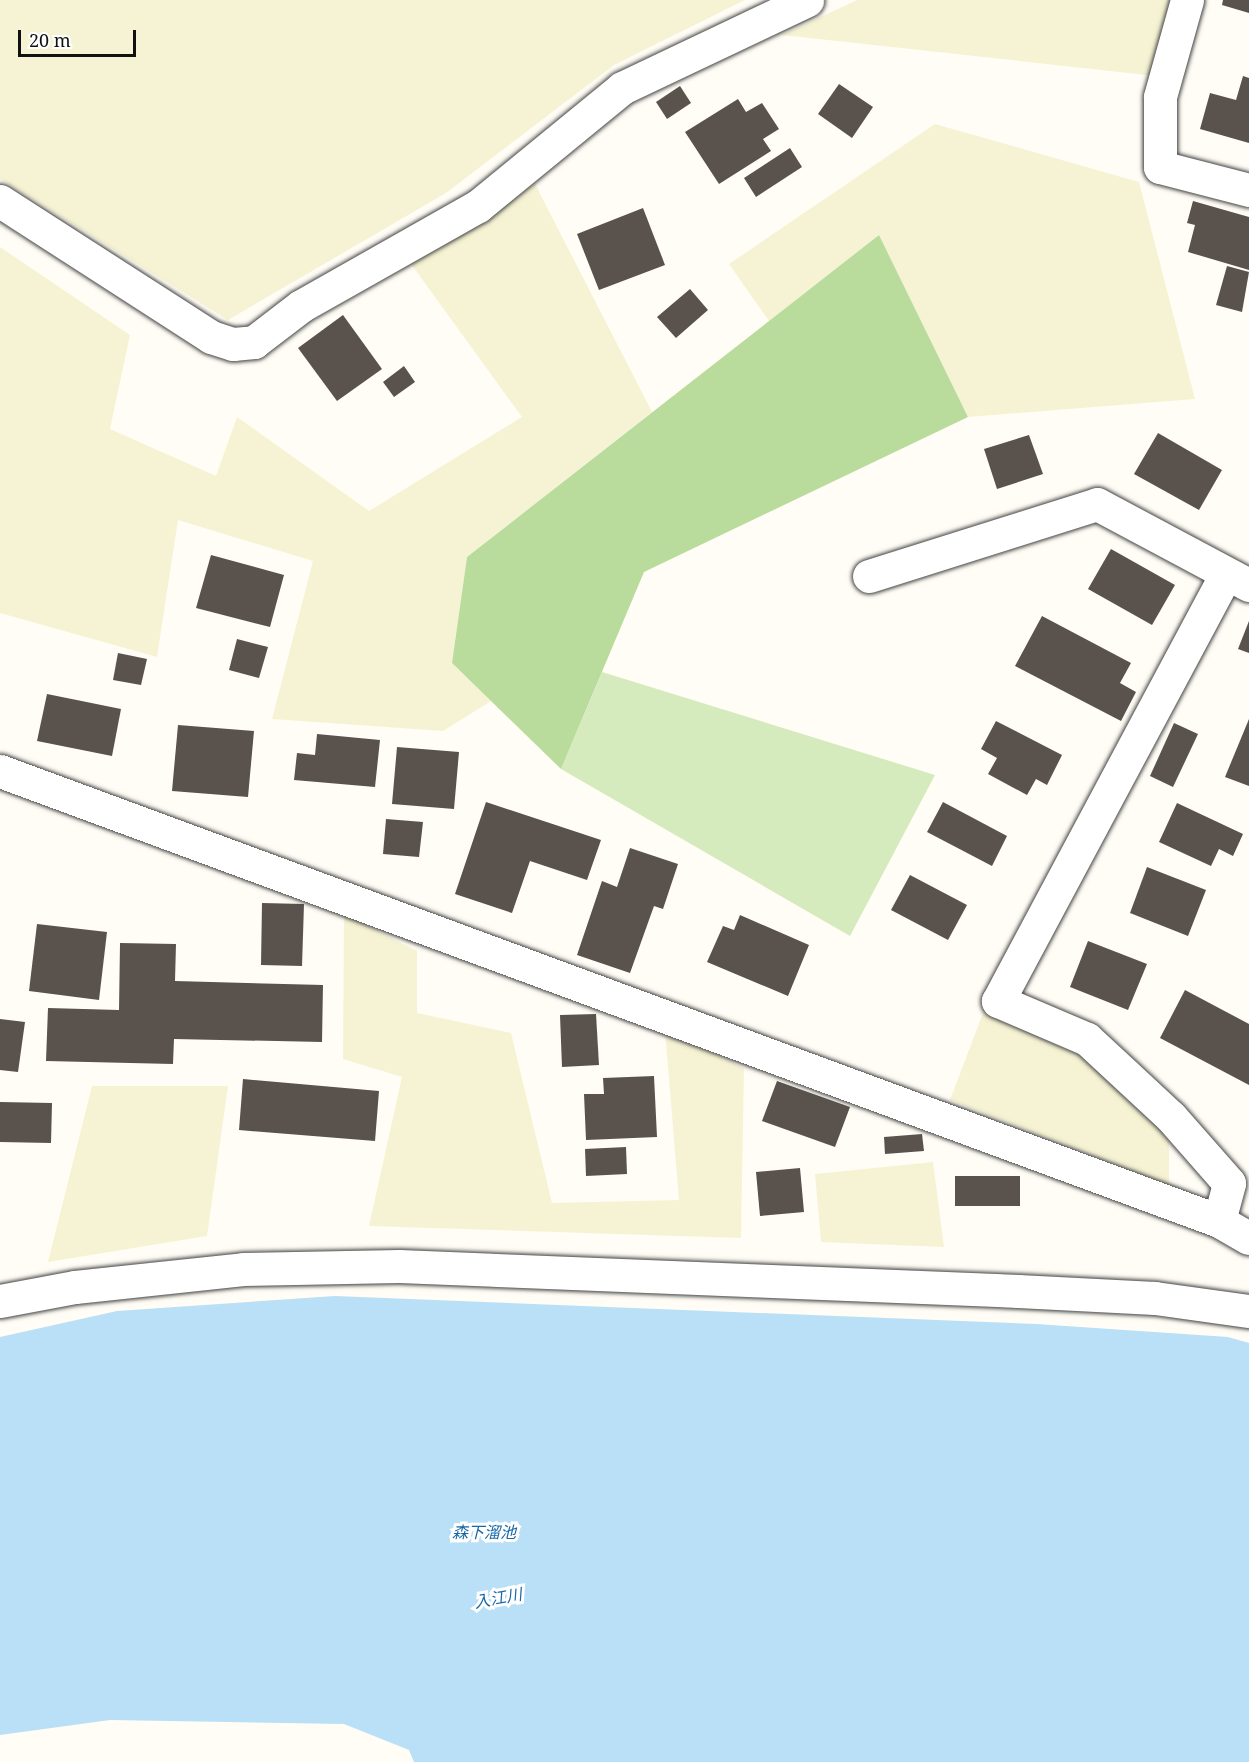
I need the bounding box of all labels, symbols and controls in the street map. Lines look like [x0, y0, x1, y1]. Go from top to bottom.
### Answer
scale bar [21, 18, 140, 56]
text: 20 m [29, 28, 71, 52]
water label: 森下溜池 [452, 1522, 516, 1542]
water label: 入江川 [473, 1584, 523, 1612]

